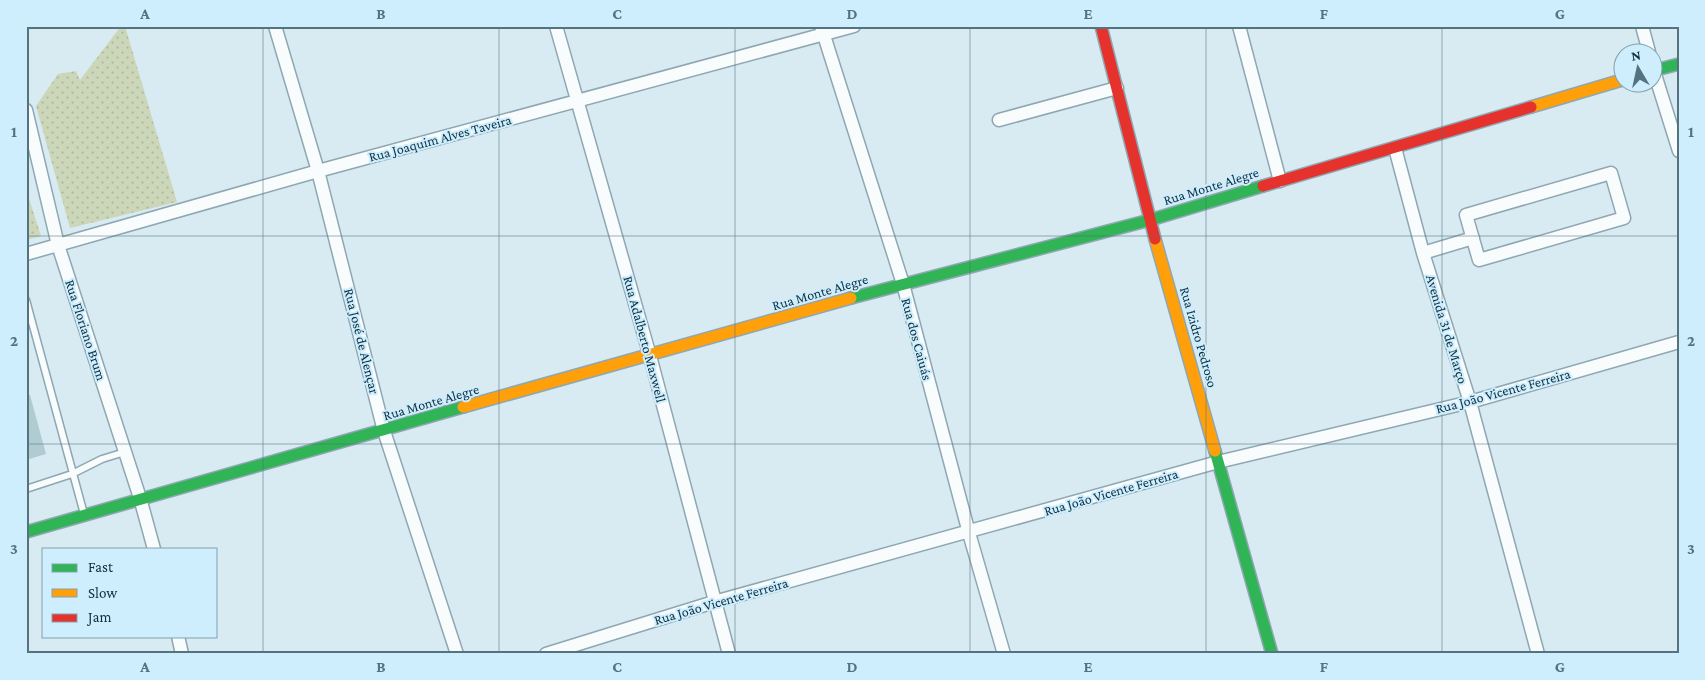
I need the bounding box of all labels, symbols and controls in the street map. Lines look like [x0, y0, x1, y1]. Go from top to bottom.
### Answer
text: A [139, 5, 150, 22]
text: B [376, 5, 386, 22]
text: C [612, 5, 622, 22]
text: D [846, 5, 858, 22]
text: E [1083, 5, 1093, 22]
text: F [1320, 5, 1329, 22]
text: G [1555, 5, 1565, 22]
north arrow [1612, 42, 1662, 92]
text: N [1630, 46, 1642, 64]
street label: Rua Joaquim Alves Taveira [367, 111, 514, 165]
text: 1 [11, 123, 17, 140]
text: 1 [1688, 123, 1694, 140]
street label: Rua Monte Alegre [1161, 164, 1261, 208]
street label: Rua Monte Alegre [770, 271, 870, 313]
street label: Avenida 31 de Março [1423, 272, 1471, 386]
street label: Rua Adalberto Maxwell [620, 274, 670, 404]
street label: Rua Floriano Brum [62, 278, 110, 382]
street label: Rua Izidro Pedroso [1177, 285, 1221, 389]
street label: Rua José de Alençar [341, 287, 383, 395]
street label: Rua dos Caiuás [898, 296, 936, 382]
text: 2 [10, 332, 18, 349]
text: 2 [1687, 332, 1695, 349]
street label: Rua João Vicente Ferreira [1434, 365, 1573, 417]
street label: Rua Monte Alegre [381, 381, 481, 423]
street label: Rua João Vicente Ferreira [1042, 465, 1180, 519]
text: 3 [10, 540, 18, 557]
text: 3 [1687, 540, 1695, 557]
legend [42, 548, 218, 638]
text: Fast [88, 559, 114, 575]
street label: Rua João Vicente Ferreira [652, 574, 790, 628]
text: Slow [88, 585, 118, 601]
text: Jam [86, 609, 111, 626]
text: A [139, 658, 150, 675]
text: B [376, 658, 386, 675]
text: C [612, 658, 622, 675]
text: D [846, 658, 858, 675]
text: E [1083, 658, 1093, 675]
text: F [1320, 658, 1329, 675]
text: G [1555, 658, 1565, 675]

